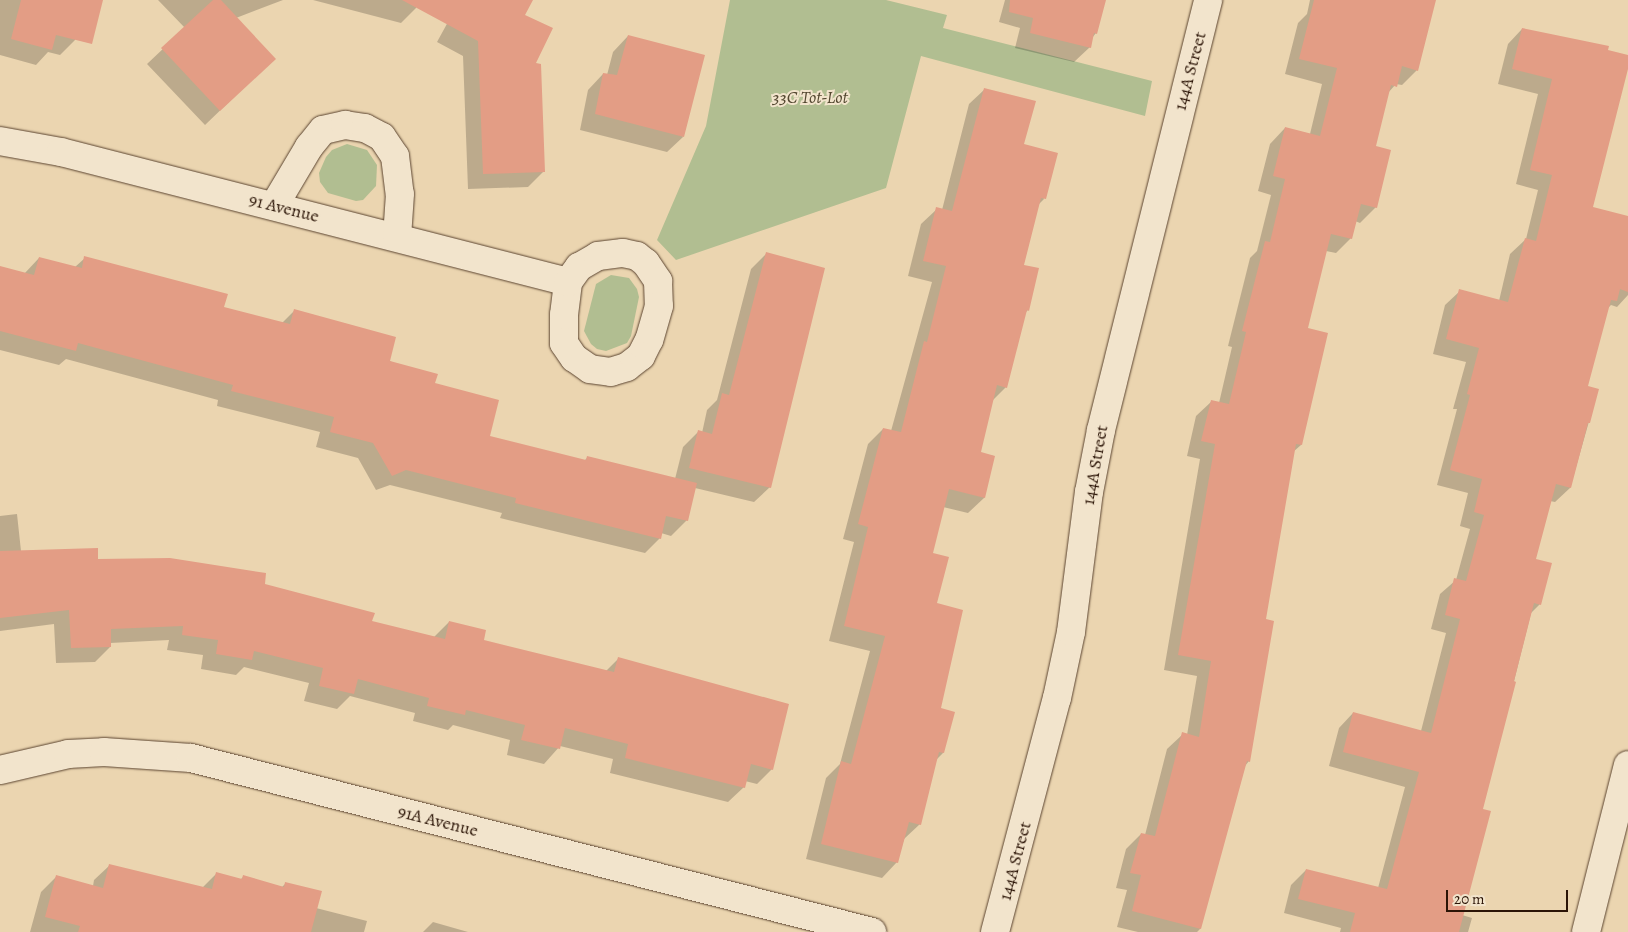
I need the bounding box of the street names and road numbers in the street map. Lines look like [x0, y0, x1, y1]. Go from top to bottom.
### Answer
street label: 144A Street [1169, 29, 1211, 113]
street label: 91 Avenue [247, 189, 321, 227]
street label: 144A Street [1077, 423, 1113, 507]
street label: 91A Avenue [396, 801, 480, 841]
street label: 144A Street [994, 819, 1036, 903]

